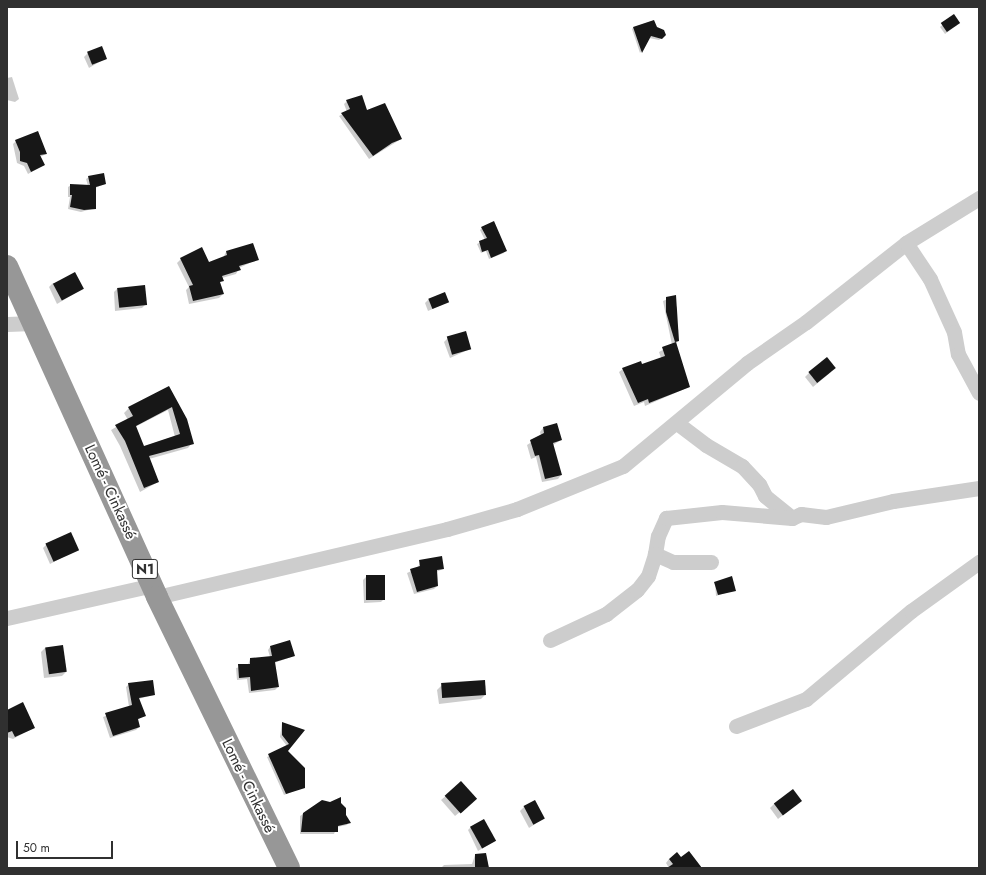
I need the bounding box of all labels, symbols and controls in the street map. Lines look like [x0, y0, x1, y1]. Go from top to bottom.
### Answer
street label: Lomé - Cinkassé [80, 442, 140, 542]
road number: N1 [131, 557, 159, 581]
street label: Lomé - Cinkassé [218, 736, 278, 836]
scale bar [18, 833, 115, 859]
text: 50 m [23, 839, 50, 857]

